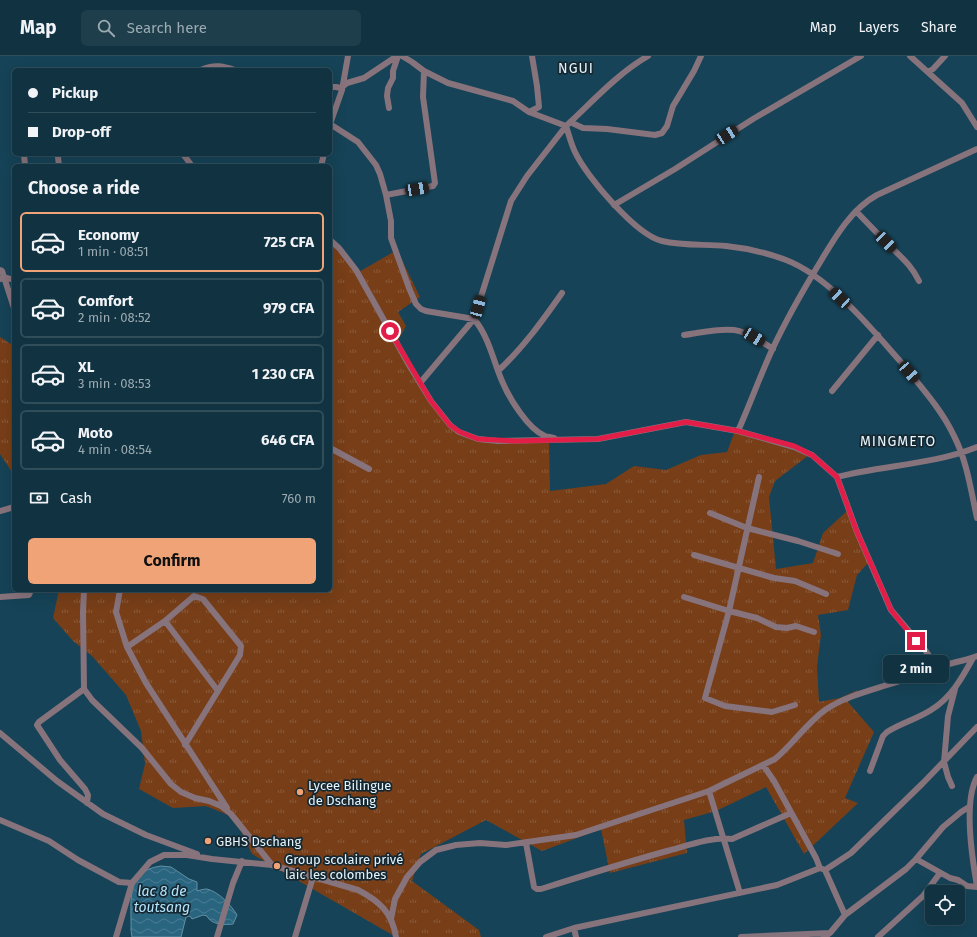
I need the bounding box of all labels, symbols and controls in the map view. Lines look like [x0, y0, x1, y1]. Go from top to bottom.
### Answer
search box [81, 10, 361, 46]
text: Map [20, 16, 57, 39]
icon: search [95, 17, 117, 39]
text: Search here [127, 19, 207, 37]
text: Map [810, 19, 836, 36]
text: Layers [858, 19, 899, 36]
text: Share [921, 19, 957, 36]
district label: NGUI [558, 60, 594, 77]
text: Pickup [52, 84, 98, 102]
text: Drop-off [52, 123, 111, 141]
car [714, 123, 740, 147]
text: Choose a ride [28, 177, 140, 199]
car [404, 181, 430, 197]
icon: car [30, 224, 66, 260]
text: Economy [78, 226, 139, 244]
car [873, 229, 899, 255]
text: 725 CFA [264, 233, 314, 251]
text: 1 min · 08:51 [78, 244, 149, 259]
car [827, 285, 853, 311]
icon: car [30, 290, 66, 326]
text: Comfort [78, 292, 134, 310]
car [469, 294, 487, 320]
text: 979 CFA [263, 299, 314, 317]
text: 2 min · 08:52 [78, 310, 151, 325]
route start [381, 322, 399, 340]
car [741, 326, 767, 348]
icon: car [30, 356, 66, 392]
text: XL [78, 358, 94, 376]
car [897, 359, 921, 385]
text: 1 230 CFA [252, 365, 314, 383]
text: 3 min · 08:53 [78, 376, 151, 391]
icon: car [30, 422, 66, 458]
text: Moto [78, 424, 113, 442]
text: 646 CFA [261, 431, 314, 449]
district label: MINGMETO [860, 433, 936, 450]
text: 4 min · 08:54 [78, 442, 152, 457]
icon: cash [28, 487, 50, 509]
text: Cash [60, 489, 92, 507]
text: 760 m [282, 491, 316, 506]
button: Confirm [28, 538, 316, 584]
route end [907, 632, 925, 650]
callout: 2 min [883, 655, 949, 683]
text: 2 min [900, 661, 932, 676]
place label: Lycee Bilingue de Dschang [308, 778, 391, 808]
marker: Lycee Bilingue de Dschang [295, 787, 305, 797]
place label: GBHS Dschang [216, 834, 301, 849]
marker: GBHS Dschang [203, 836, 213, 846]
place label: Group scolaire privé laic les colombes [285, 852, 403, 882]
marker: Group scolaire privé laic les colombes [272, 861, 282, 871]
water label: lac 8 de toutsang [134, 883, 190, 916]
map controls [925, 885, 965, 925]
button: locate [925, 885, 965, 925]

